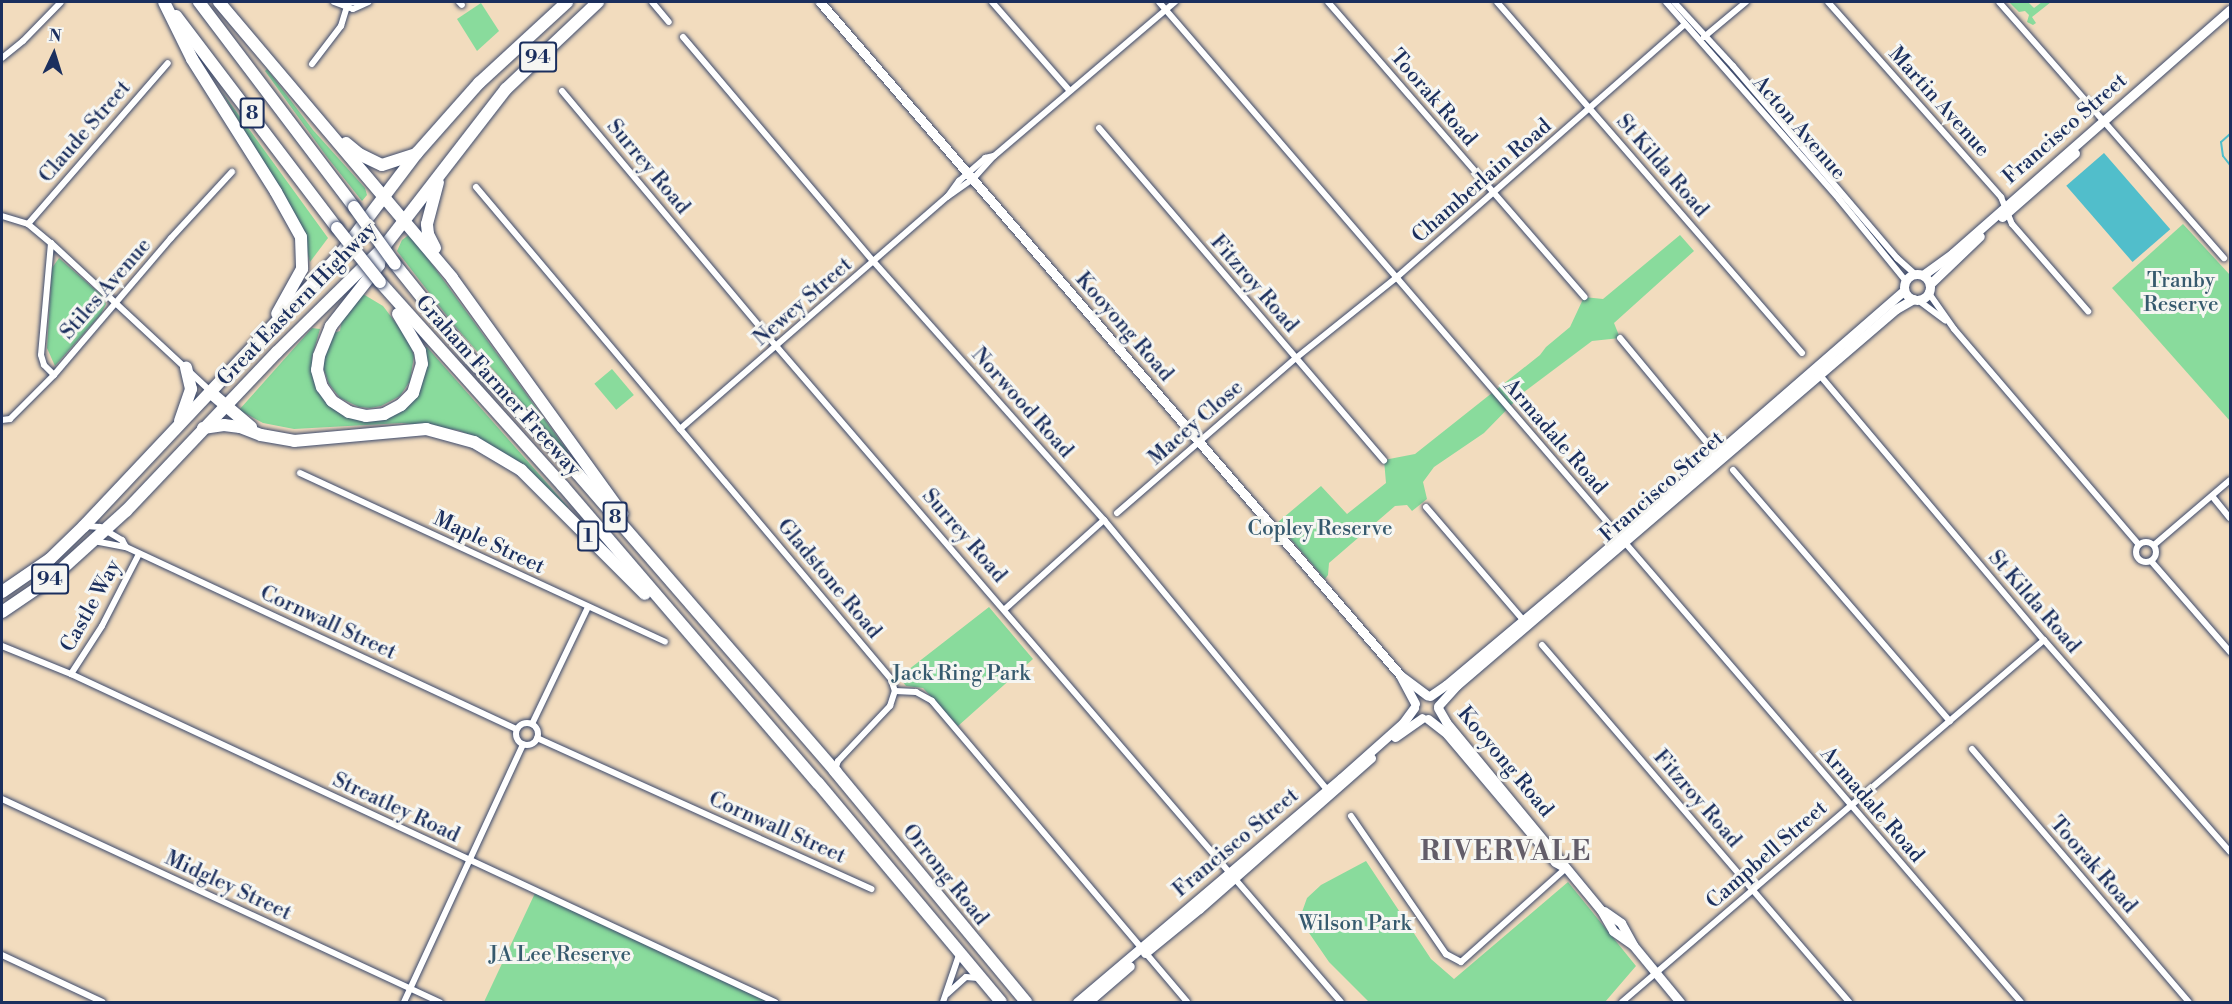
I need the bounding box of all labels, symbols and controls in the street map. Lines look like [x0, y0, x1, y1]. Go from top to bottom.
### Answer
north arrow [24, 24, 84, 84]
text: N [48, 26, 62, 46]
road number: 94 [518, 40, 558, 74]
street label: Martin Avenue [1883, 42, 1995, 162]
street label: Toorak Road [1384, 44, 1482, 152]
street label: Francisco Street [1998, 68, 2132, 190]
street label: Acton Avenue [1747, 71, 1851, 185]
street label: Claude Street [34, 76, 136, 188]
road number: 8 [238, 96, 266, 130]
street label: St Kilda Road [1611, 109, 1713, 223]
street label: Surrey Road [601, 114, 695, 220]
street label: Chamberlain Road [1407, 114, 1557, 248]
street label: Great Eastern Highway [212, 217, 382, 391]
street label: Fitzroy Road [1205, 230, 1303, 338]
street label: Stiles Avenue [55, 233, 157, 345]
street label: Newey Street [749, 252, 857, 352]
street label: Kooyong Road [1070, 267, 1178, 387]
park label: Tranby Reserve [2143, 268, 2219, 318]
street label: Graham Farmer Freeway [410, 290, 586, 482]
street label: Norwood Road [966, 343, 1078, 463]
street label: Armadale Road [1498, 374, 1612, 500]
street label: Macey Close [1144, 375, 1248, 471]
street label: Francisco Street [1595, 426, 1729, 548]
street label: Surrey Road [916, 484, 1012, 588]
road number: 8 [602, 500, 628, 534]
street label: Maple Street [430, 506, 548, 580]
street label: Gladstone Road [772, 514, 886, 644]
park label: Copley Reserve [1247, 516, 1393, 542]
road number: 1 [576, 519, 600, 553]
street label: St Kilda Road [1983, 545, 2085, 659]
street label: Castle Way [55, 555, 127, 657]
road number: 94 [31, 562, 70, 596]
street label: Cornwall Street [256, 580, 400, 666]
park label: Jack Ring Park [892, 661, 1030, 687]
street label: Kooyong Road [1452, 702, 1558, 822]
street label: Armadale Road [1815, 742, 1929, 868]
street label: Fitzroy Road [1648, 745, 1746, 853]
street label: Streatley Road [328, 768, 464, 848]
street label: Francisco Street [1168, 783, 1304, 903]
street label: Cornwall Street [705, 787, 849, 869]
street label: Campbell Street [1701, 796, 1833, 914]
street label: Toorak Road [2044, 811, 2142, 919]
street label: Orrong Road [897, 819, 993, 931]
district label: RIVERVALE [1420, 837, 1592, 869]
street label: Midgley Street [161, 846, 295, 926]
park label: Wilson Park [1299, 911, 1411, 937]
park label: JA Lee Reserve [489, 942, 631, 968]

